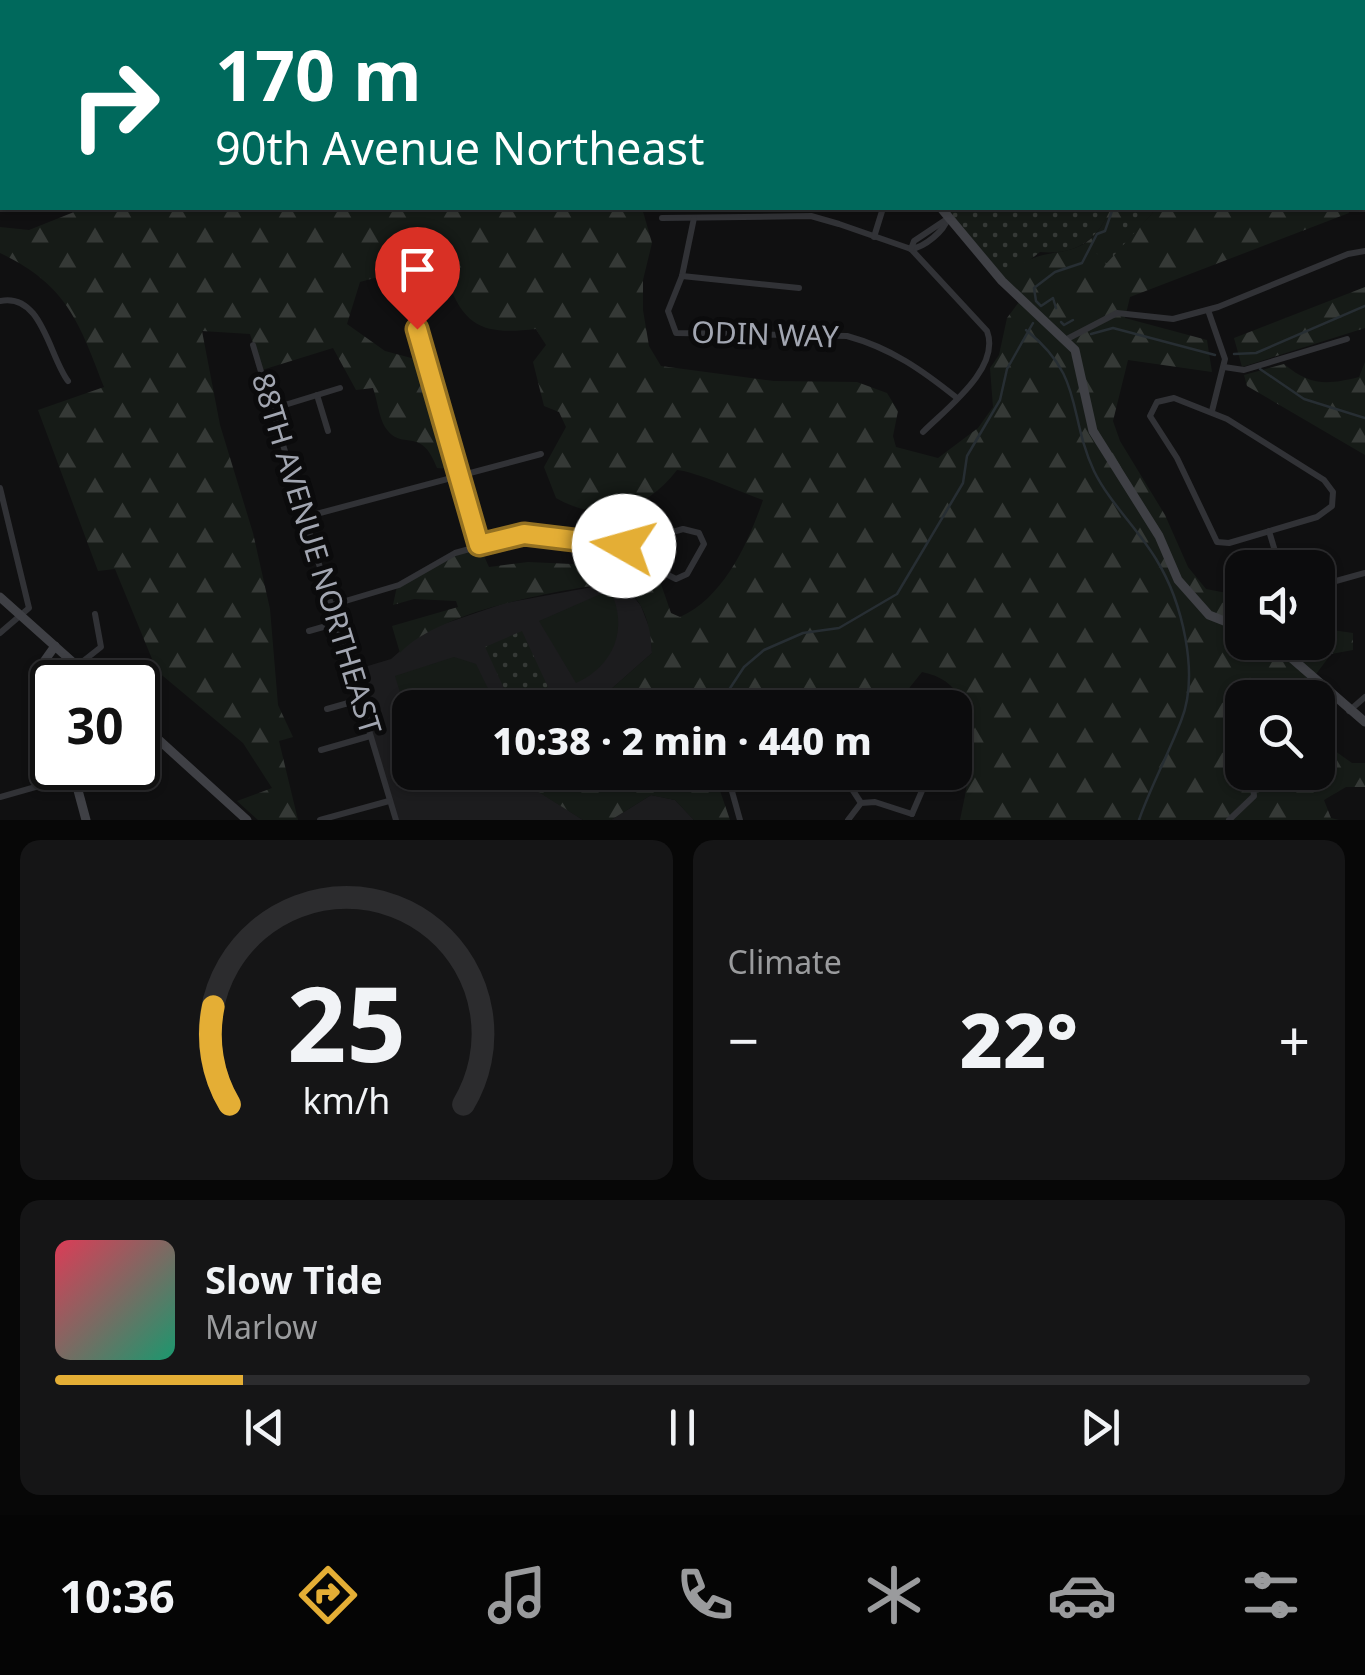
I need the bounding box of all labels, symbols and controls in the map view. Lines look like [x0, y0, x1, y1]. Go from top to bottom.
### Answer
text: 170 m [215, 26, 422, 122]
icon: right [50, 40, 180, 170]
text: 90th Avenue Northeast [215, 117, 704, 178]
pin [375, 227, 460, 330]
icon: arrive [390, 242, 445, 297]
street label: ODIN WAY [691, 310, 839, 357]
street label: 88TH AVENUE NORTHEAST [243, 368, 392, 739]
position arrow [572, 494, 676, 598]
map controls [1225, 550, 1335, 790]
button: sound [1225, 550, 1335, 660]
speed limit sign: 30 [30, 660, 160, 790]
button: search [1225, 680, 1335, 790]
text: 10:38 · 2 min · 440 m [492, 714, 872, 766]
text: Climate [728, 940, 842, 983]
text: 25 [287, 951, 406, 1092]
text: 22° [960, 988, 1078, 1090]
text: − [728, 1002, 759, 1077]
text: + [1279, 1002, 1310, 1077]
text: km/h [302, 1076, 390, 1124]
text: Slow Tide [205, 1253, 383, 1305]
text: Marlow [205, 1305, 317, 1348]
icon: previous [237, 1400, 292, 1455]
icon: pause [655, 1400, 710, 1455]
icon: next [1073, 1400, 1128, 1455]
icon: directions [293, 1560, 363, 1630]
icon: music [482, 1560, 552, 1630]
icon: phone [670, 1560, 740, 1630]
icon: climate [859, 1560, 929, 1630]
icon: car [1047, 1560, 1117, 1630]
icon: filters [1236, 1560, 1306, 1630]
text: 10:36 [59, 1565, 175, 1626]

